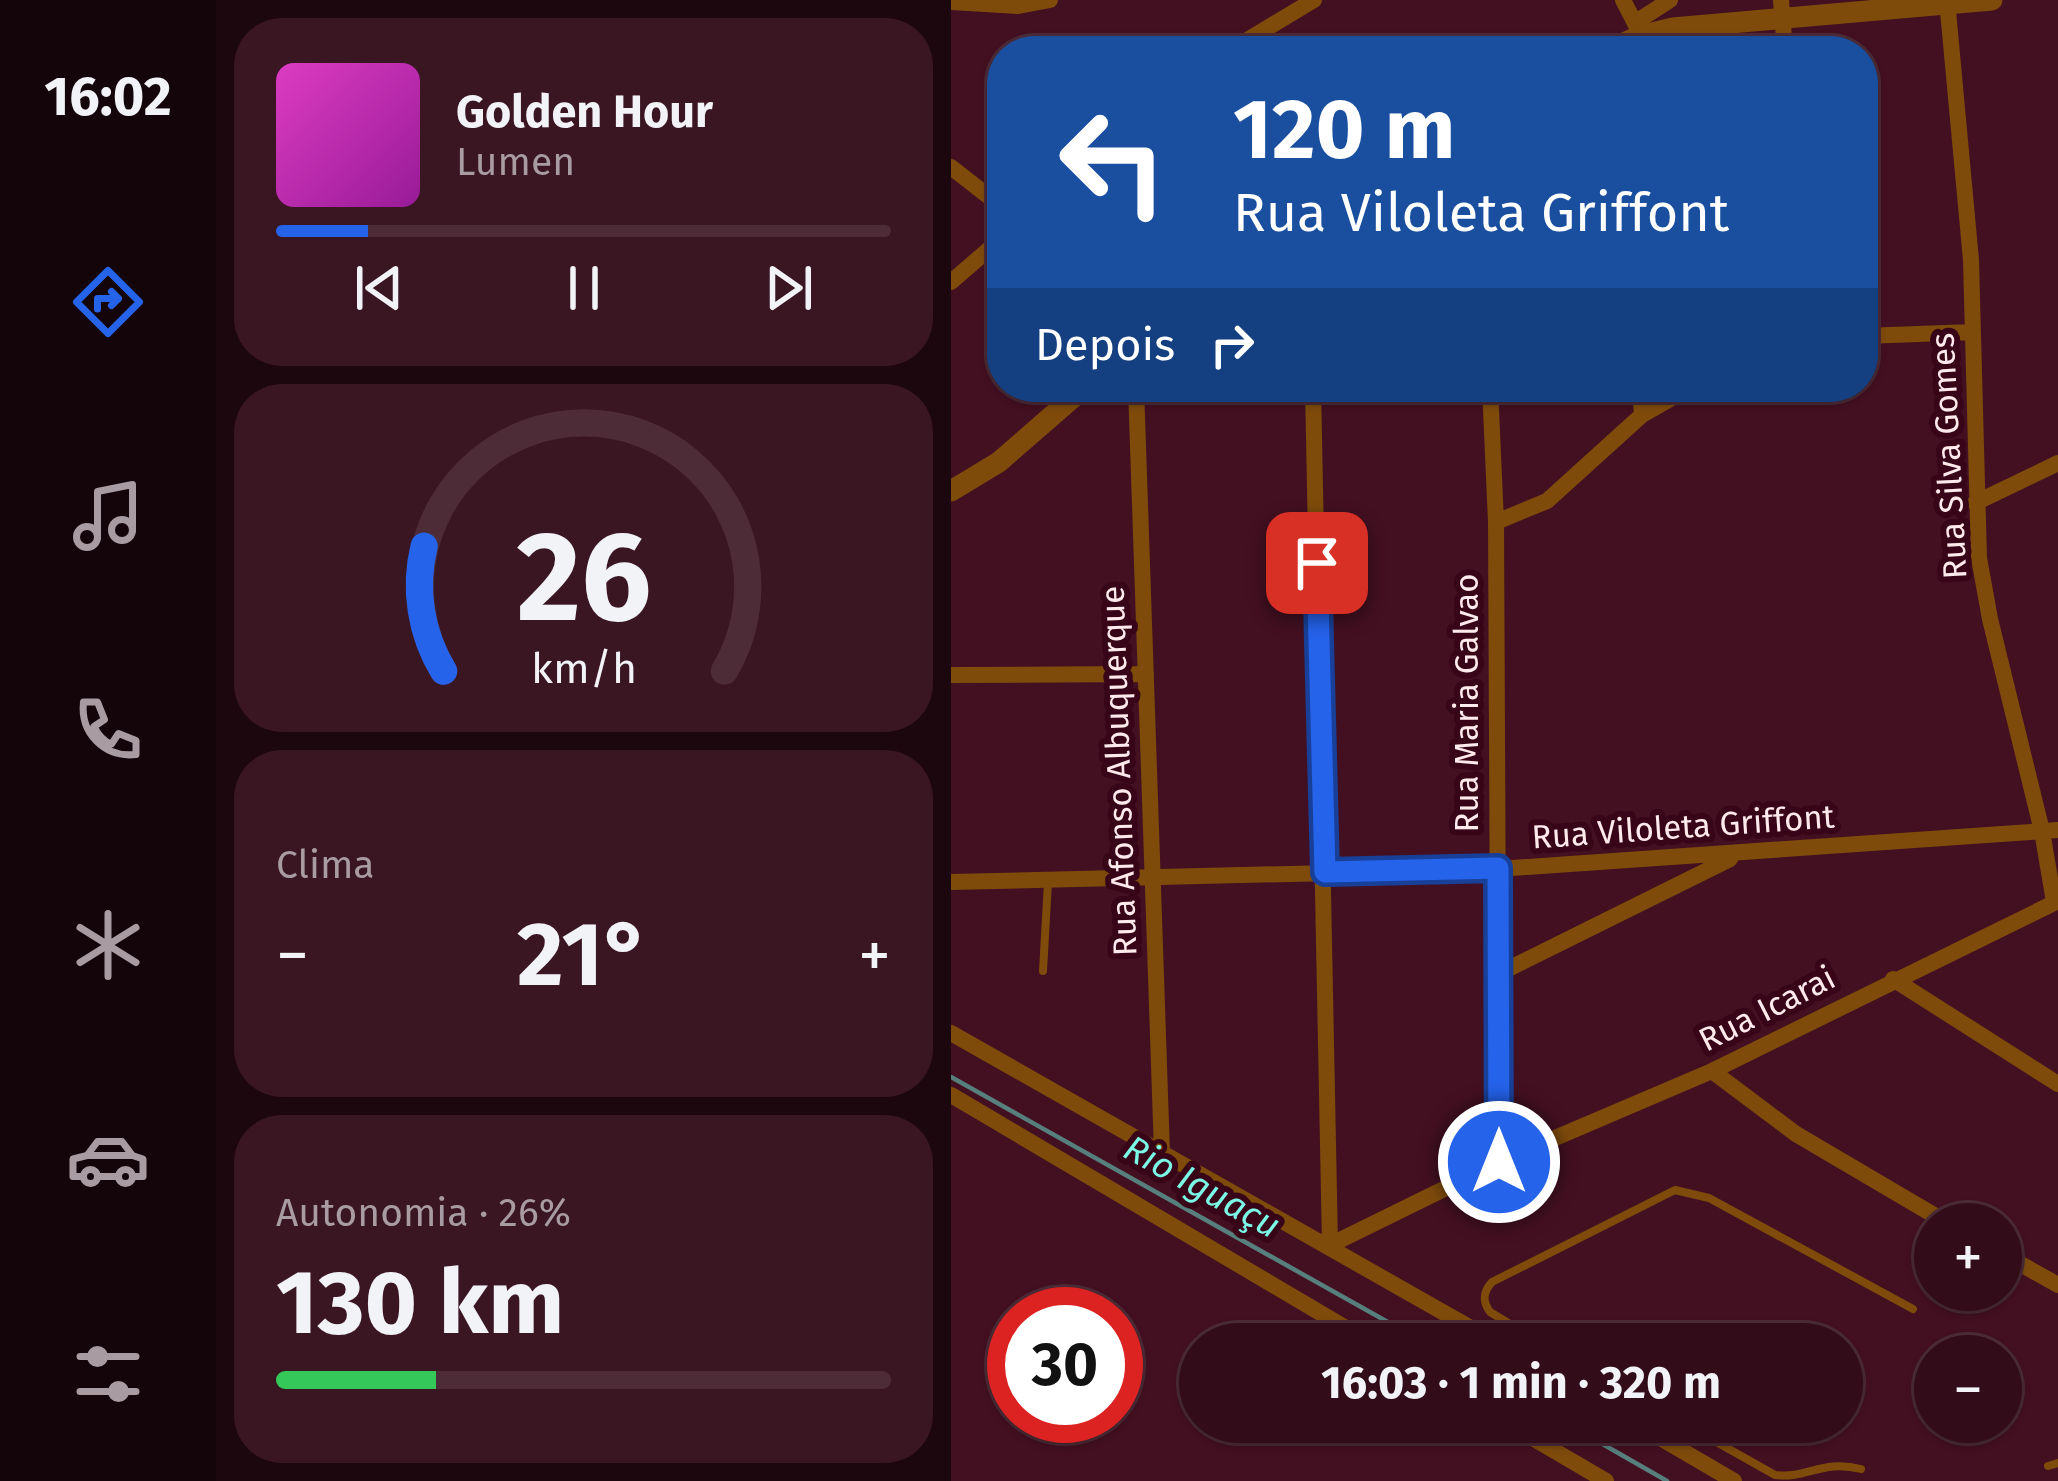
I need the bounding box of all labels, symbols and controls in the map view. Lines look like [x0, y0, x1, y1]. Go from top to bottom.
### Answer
text: 16:02 [44, 65, 172, 129]
text: 120 m [1233, 79, 1455, 180]
icon: left [1035, 84, 1191, 240]
text: Golden Hour [456, 85, 713, 139]
text: Lumen [456, 139, 575, 185]
text: Rua Viloleta Griffont [1233, 181, 1729, 245]
icon: previous [346, 255, 412, 321]
icon: pause [551, 255, 617, 321]
icon: next [756, 255, 822, 321]
icon: directions [66, 260, 150, 344]
icon: right [1199, 312, 1265, 378]
text: Depois [1035, 318, 1175, 372]
street label: Rua Silva Gomes [1923, 332, 1975, 580]
icon: music [66, 474, 150, 558]
text: 26 [516, 503, 651, 653]
pin [1266, 512, 1368, 614]
icon: arrive [1284, 530, 1350, 596]
street label: Rua Maria Galvao [1447, 574, 1487, 832]
street label: Rua Afonso Albuquerque [1093, 585, 1145, 957]
text: km/h [530, 642, 637, 693]
icon: phone [66, 688, 150, 772]
street label: Rua Viloleta Griffont [1530, 796, 1836, 858]
text: Clima [276, 842, 375, 888]
text: 21° [517, 901, 650, 1009]
icon: climate [66, 903, 150, 987]
text: − [276, 916, 309, 995]
text: + [858, 916, 891, 995]
street label: Rua Icarai [1692, 958, 1842, 1060]
position arrow [1436, 1099, 1562, 1225]
icon: car [66, 1117, 150, 1201]
water label: Rio Iguaçu [1116, 1126, 1288, 1248]
text: Autonomia · 26% [276, 1190, 571, 1236]
map controls [1914, 1203, 2022, 1443]
button: + [1914, 1203, 2022, 1311]
text: 130 km [276, 1249, 564, 1357]
speed limit sign: 30 [987, 1287, 1143, 1443]
icon: filters [66, 1332, 150, 1416]
button: − [1914, 1335, 2022, 1443]
text: 16:03 · 1 min · 320 m [1321, 1356, 1721, 1410]

